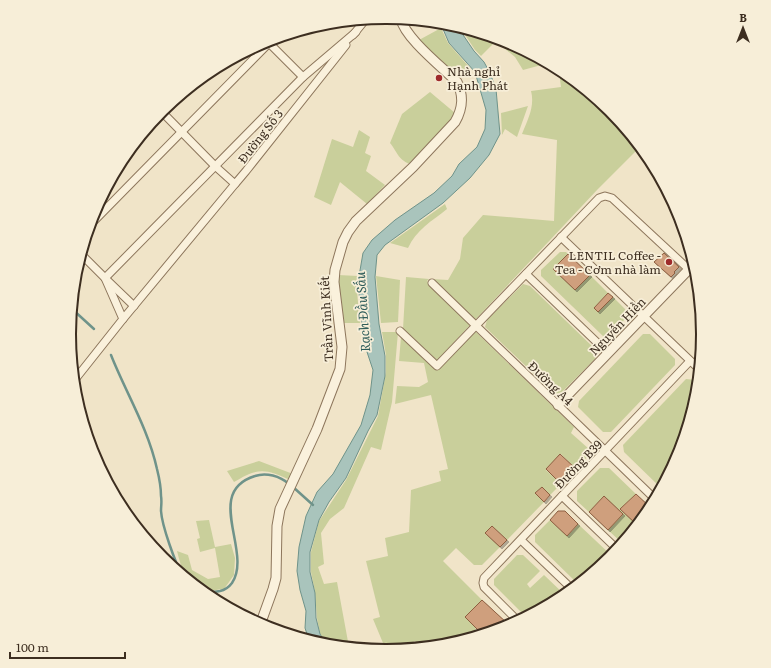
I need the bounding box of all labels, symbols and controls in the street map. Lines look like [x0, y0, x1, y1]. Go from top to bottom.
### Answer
north arrow [723, 8, 763, 48]
text: B [739, 9, 747, 25]
place label: Nhà nghỉ Hạnh Phát [447, 62, 508, 94]
marker: Nhà nghỉ Hạnh Phát [434, 73, 444, 83]
street label: Đường Số 3 [233, 105, 287, 167]
place label: LENTIL Coffee - Tea - Cơm nhà làm [555, 246, 661, 278]
marker: LENTIL Coffee - Tea - Cơm nhà làm [664, 257, 674, 267]
water label: Rạch Đầu Sấu [350, 271, 374, 353]
street label: Trần Vĩnh Kiết [315, 275, 337, 363]
street label: Nguyễn Hiền [585, 293, 649, 359]
street label: Đường A4 [524, 357, 578, 409]
street label: Đường B39 [550, 435, 606, 493]
scale bar [10, 634, 125, 660]
text: 100 m [16, 638, 49, 656]

